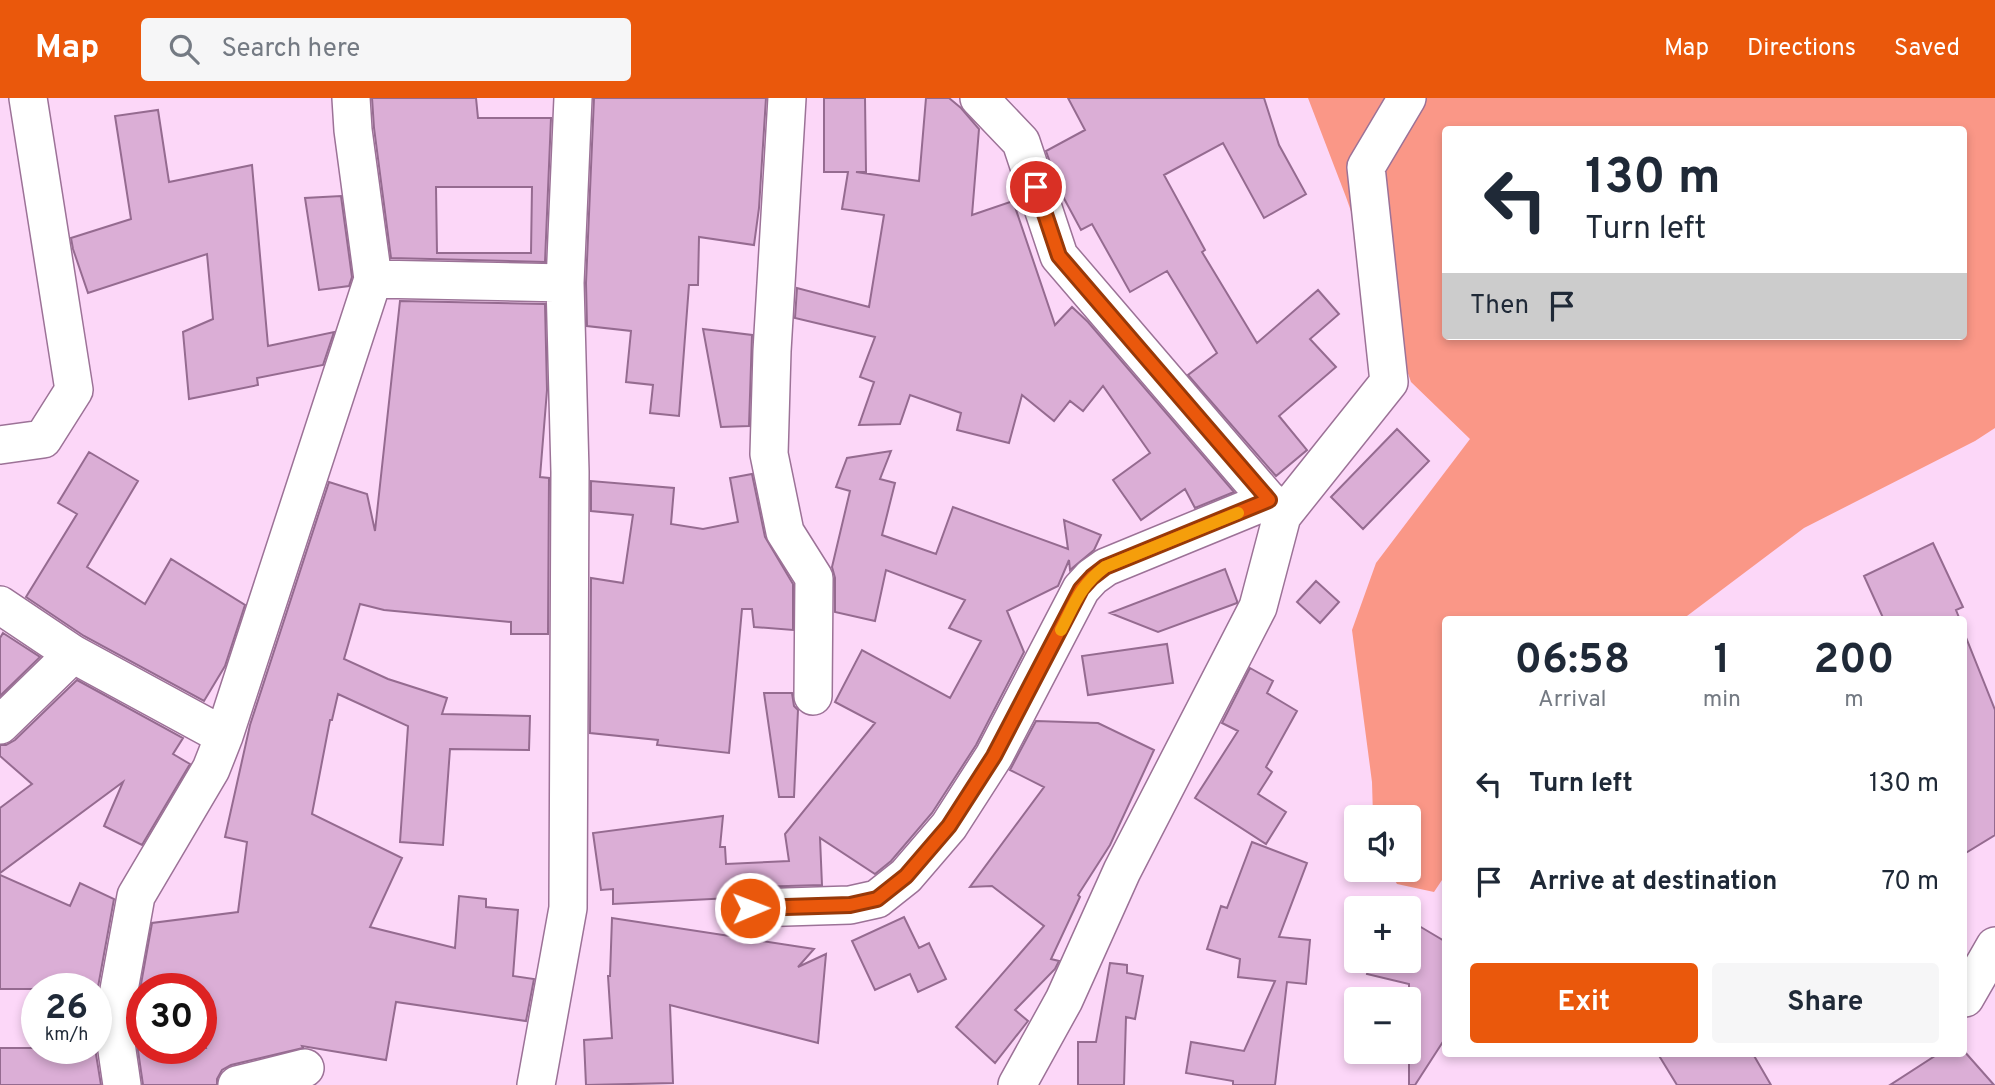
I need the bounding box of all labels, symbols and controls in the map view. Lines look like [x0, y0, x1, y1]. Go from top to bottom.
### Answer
search box [141, 18, 631, 81]
text: Map [35, 28, 99, 70]
icon: search [165, 30, 203, 68]
text: Search here [221, 33, 360, 66]
text: Map [1664, 34, 1709, 64]
text: Directions [1747, 34, 1856, 64]
text: Saved [1894, 34, 1960, 64]
text: 130 m [1585, 149, 1721, 211]
icon: left [1470, 154, 1561, 245]
pin [1006, 157, 1066, 217]
icon: arrive [1017, 168, 1055, 206]
text: Turn left [1585, 210, 1706, 250]
icon: arrive [1543, 287, 1581, 325]
text: Then [1470, 290, 1529, 323]
text: 06:58 [1514, 635, 1630, 688]
text: 1 [1713, 635, 1730, 688]
text: 200 [1813, 635, 1894, 688]
text: Arrival [1538, 686, 1607, 715]
text: min [1703, 686, 1741, 715]
text: m [1844, 686, 1864, 715]
icon: left [1470, 765, 1508, 803]
text: Turn left [1529, 768, 1633, 801]
text: 130 m [1869, 768, 1939, 801]
map controls [1344, 805, 1421, 1064]
button: sound [1344, 805, 1421, 882]
icon: arrive [1470, 863, 1508, 901]
text: Arrive at destination [1529, 866, 1777, 899]
text: 70 m [1881, 866, 1939, 899]
position arrow [713, 871, 787, 945]
button: + [1344, 896, 1421, 973]
button: Exit [1470, 963, 1698, 1043]
button: Share [1712, 963, 1939, 1043]
speed limit sign: 30 [126, 973, 217, 1064]
text: 26 [45, 987, 88, 1031]
button: − [1344, 987, 1421, 1064]
text: km/h [45, 1024, 88, 1047]

